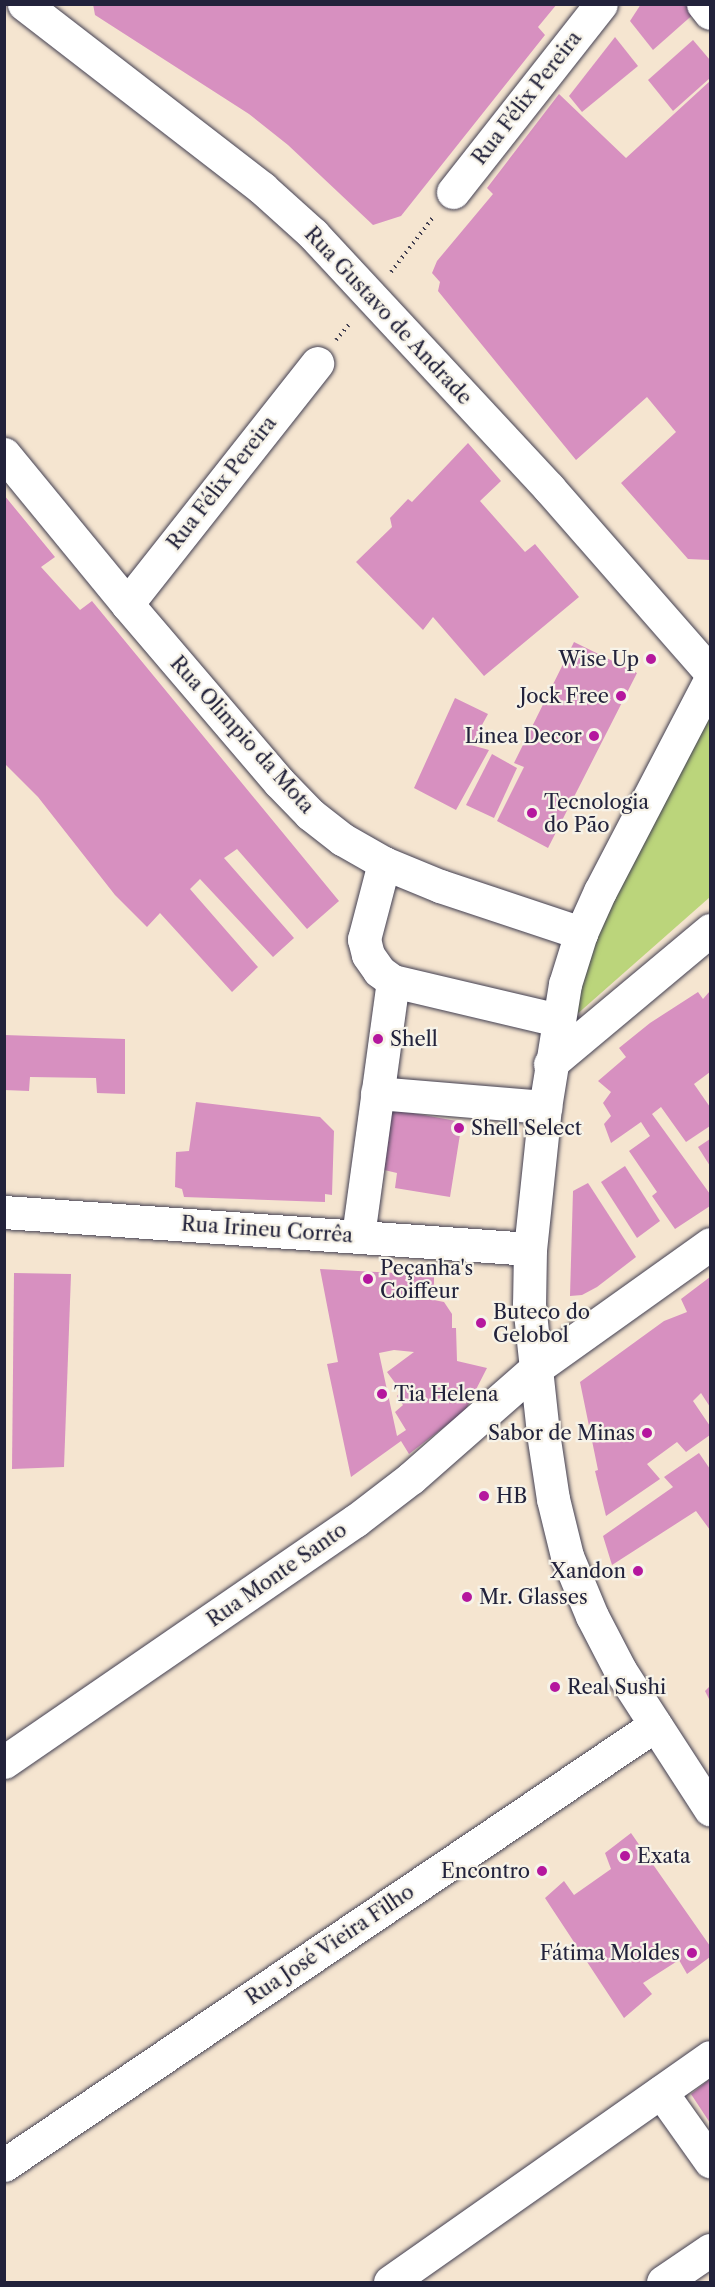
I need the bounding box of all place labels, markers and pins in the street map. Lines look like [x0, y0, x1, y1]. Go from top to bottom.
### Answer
place label: Wise Up [558, 647, 639, 671]
marker: Wise Up [644, 652, 658, 666]
place label: Jock Free [519, 684, 609, 708]
marker: Jock Free [614, 689, 628, 703]
place label: Linea Decor [465, 724, 582, 748]
marker: Linea Decor [587, 729, 601, 743]
place label: Tecnologia do Pão [544, 790, 649, 837]
marker: Tecnologia do Pão [525, 806, 539, 820]
place label: Shell [390, 1027, 438, 1051]
marker: Shell [371, 1032, 385, 1046]
place label: Shell Select [471, 1116, 582, 1140]
marker: Shell Select [452, 1121, 466, 1135]
place label: Peçanha's Coiffeur [380, 1256, 473, 1303]
marker: Peçanha's Coiffeur [361, 1272, 375, 1286]
place label: Buteco do Gelobol [493, 1300, 590, 1347]
marker: Buteco do Gelobol [474, 1316, 488, 1330]
place label: Tia Helena [394, 1382, 499, 1406]
marker: Tia Helena [375, 1387, 389, 1401]
place label: Sabor de Minas [488, 1421, 635, 1445]
marker: Sabor de Minas [640, 1426, 654, 1440]
place label: HB [496, 1484, 527, 1508]
marker: HB [477, 1489, 491, 1503]
place label: Xandon [550, 1559, 626, 1583]
marker: Xandon [631, 1564, 645, 1578]
place label: Mr. Glasses [479, 1585, 588, 1609]
marker: Mr. Glasses [460, 1590, 474, 1604]
place label: Real Sushi [567, 1675, 666, 1699]
marker: Real Sushi [548, 1680, 562, 1694]
place label: Exata [637, 1844, 691, 1868]
marker: Exata [618, 1849, 632, 1863]
place label: Encontro [441, 1859, 530, 1883]
marker: Encontro [535, 1864, 549, 1878]
place label: Fátima Moldes [540, 1941, 680, 1965]
marker: Fátima Moldes [685, 1946, 699, 1960]

